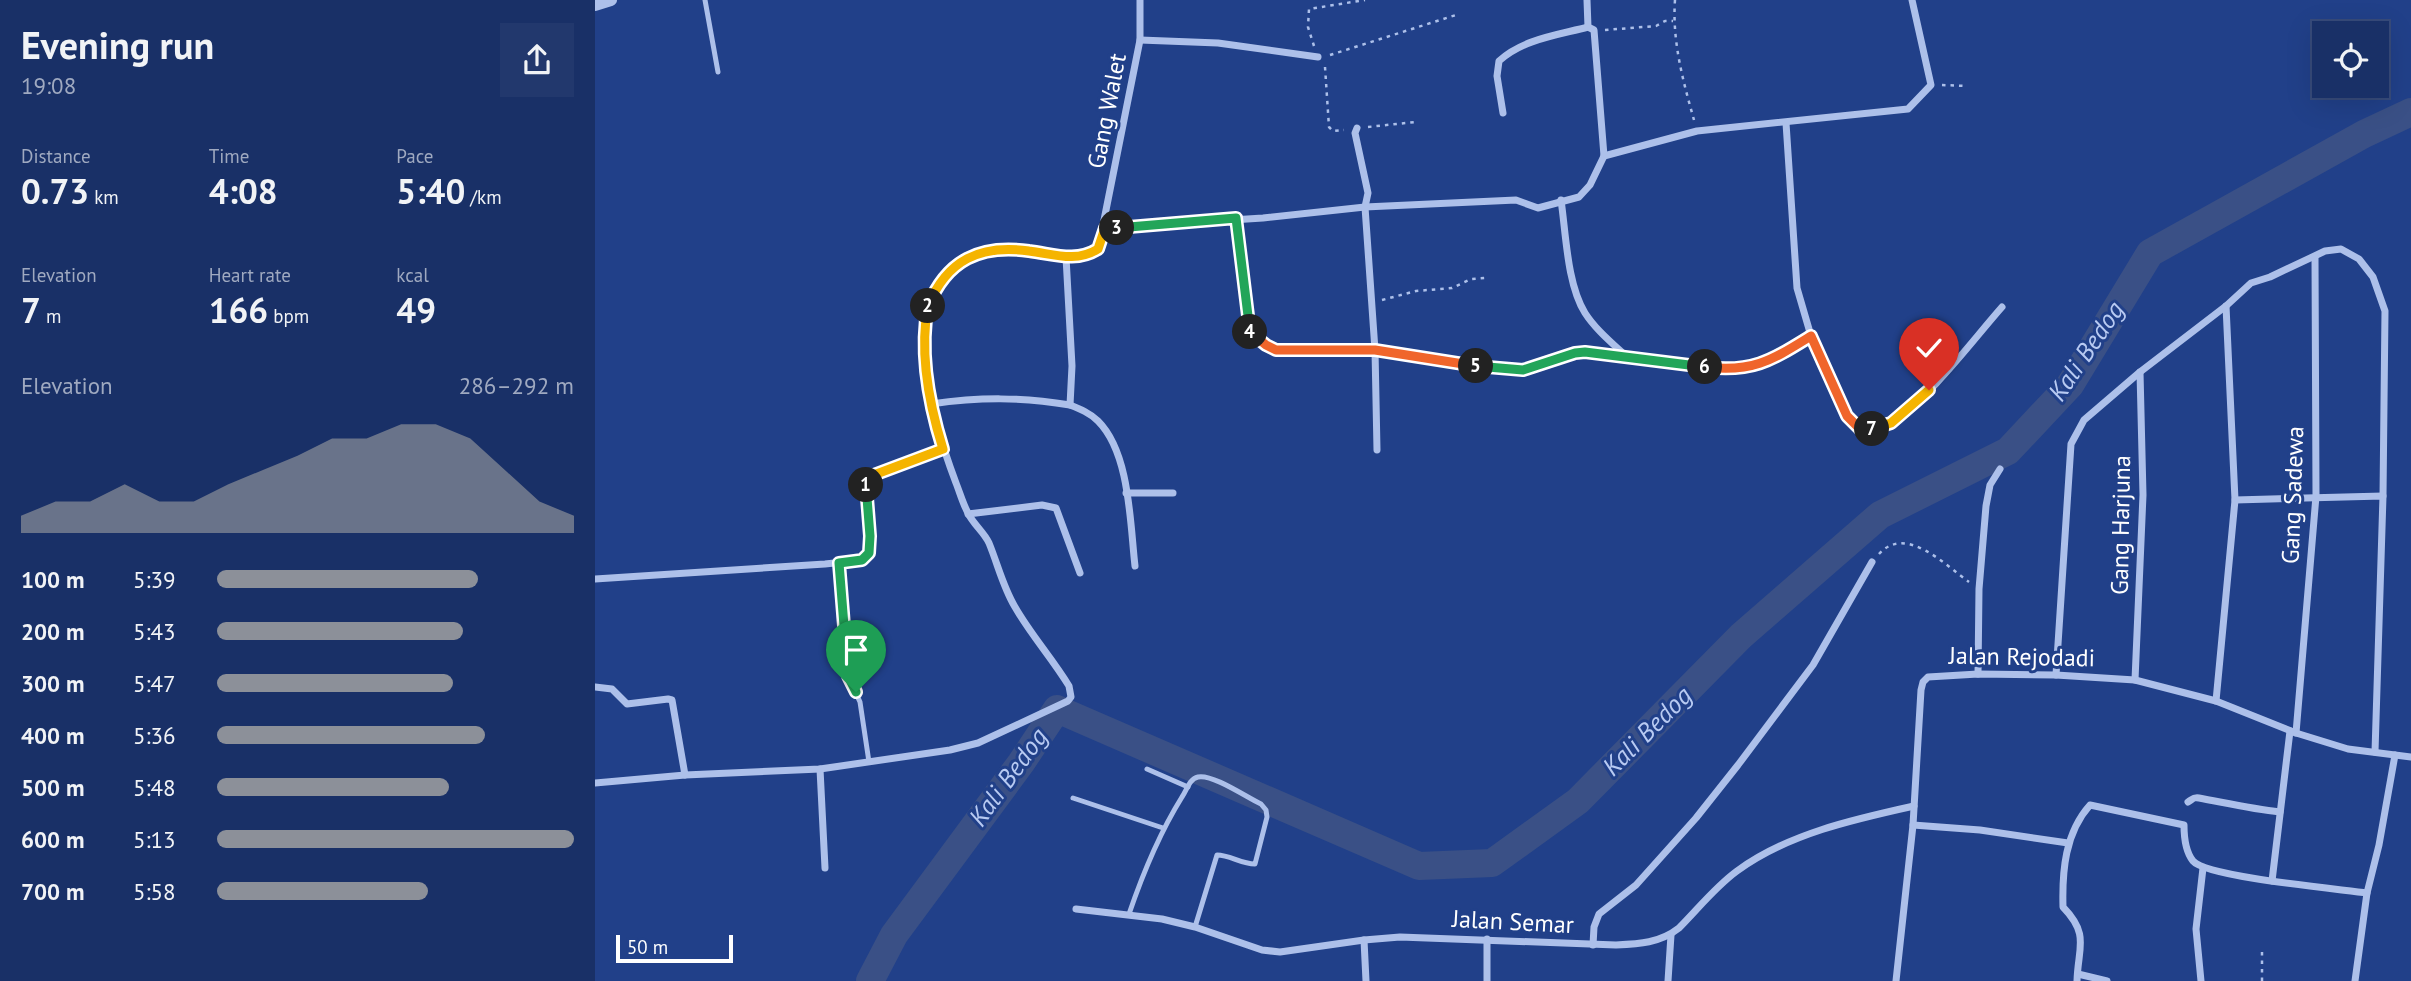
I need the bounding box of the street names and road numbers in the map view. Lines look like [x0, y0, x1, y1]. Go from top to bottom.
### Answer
street label: Gang Walet [1080, 51, 1133, 171]
street label: Gang Sadewa [2275, 425, 2310, 565]
street label: Gang Harjuna [2104, 455, 2137, 595]
street label: Jalan Rejodadi [1948, 640, 2095, 673]
street label: Jalan Semar [1450, 903, 1575, 940]

